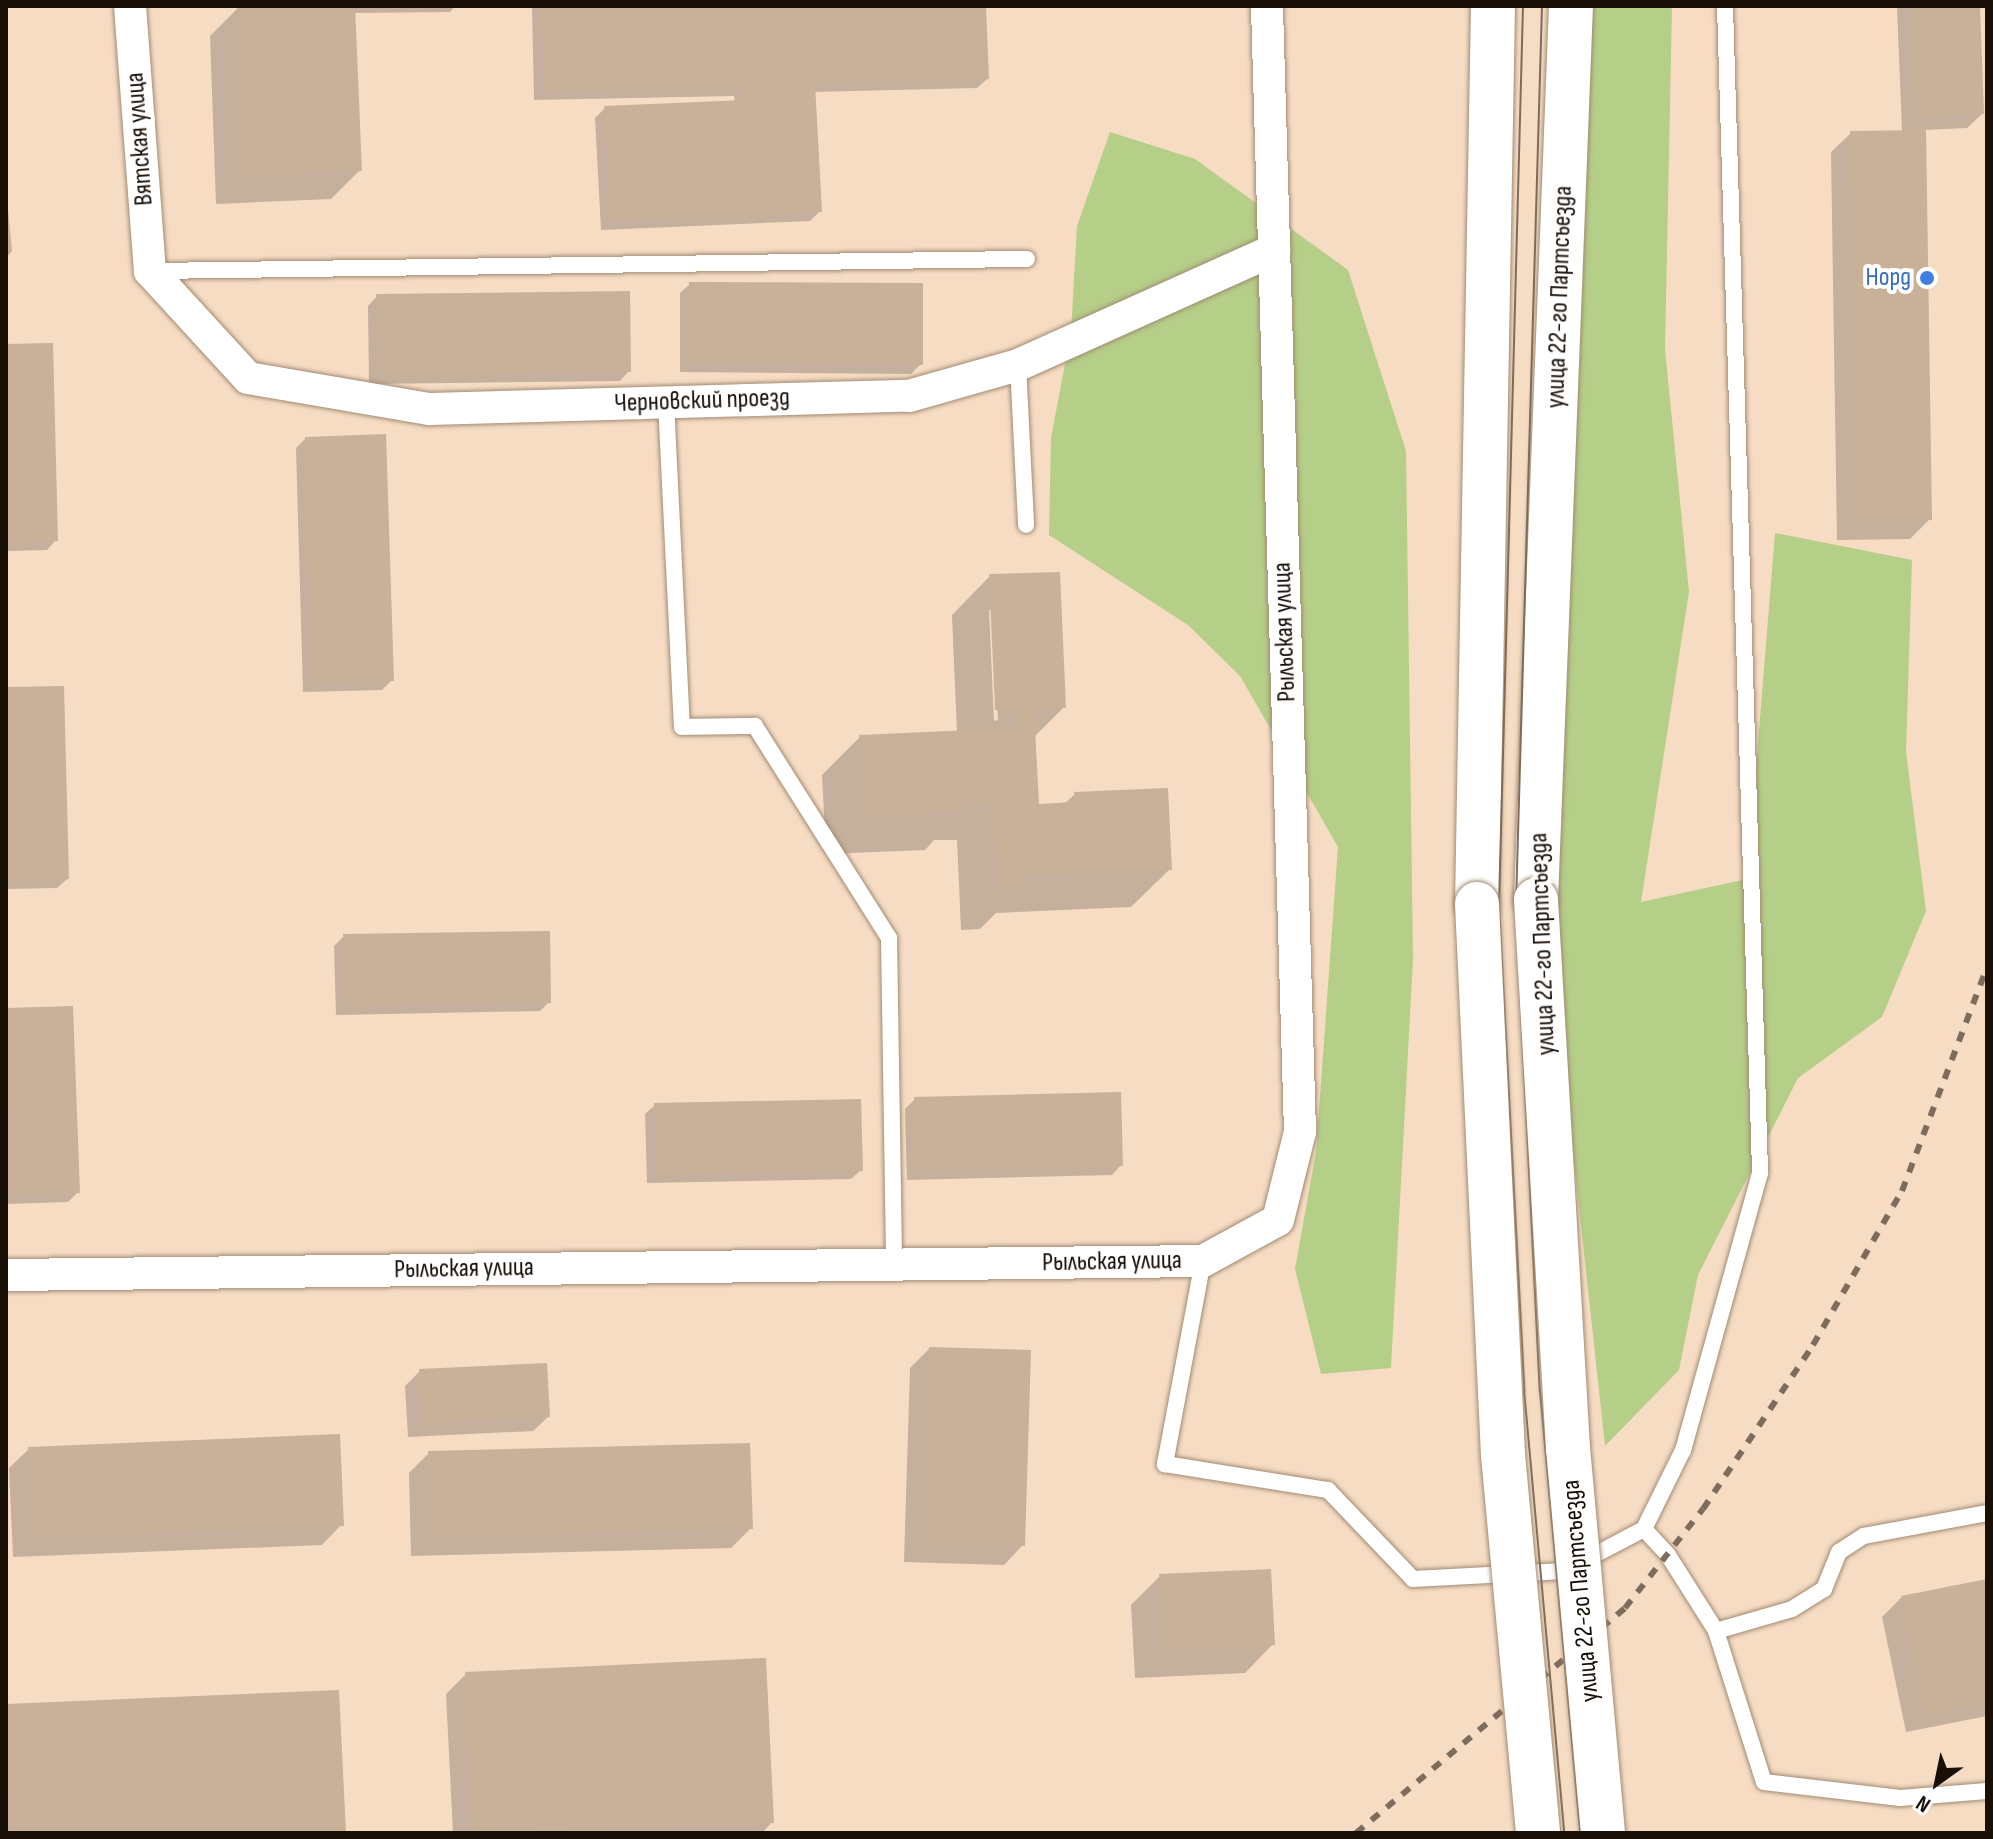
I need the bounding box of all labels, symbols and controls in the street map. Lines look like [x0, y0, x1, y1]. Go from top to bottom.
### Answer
street label: Вятская улица [120, 71, 160, 207]
street label: улица 22-го Партсъезда [1541, 185, 1579, 409]
place label: Норд [1865, 262, 1911, 294]
marker: Норд [1918, 269, 1936, 287]
street label: Черновский проезд [614, 382, 790, 420]
street label: Рыльская улица [1267, 562, 1303, 702]
street label: улица 22-го Партсъезда [1524, 832, 1562, 1056]
street label: Рыльская улица [1042, 1245, 1182, 1279]
street label: Рыльская улица [394, 1252, 534, 1286]
street label: улица 22-го Партсъезда [1556, 1479, 1606, 1703]
north arrow [1897, 1743, 1977, 1823]
text: N [1911, 1789, 1936, 1818]

